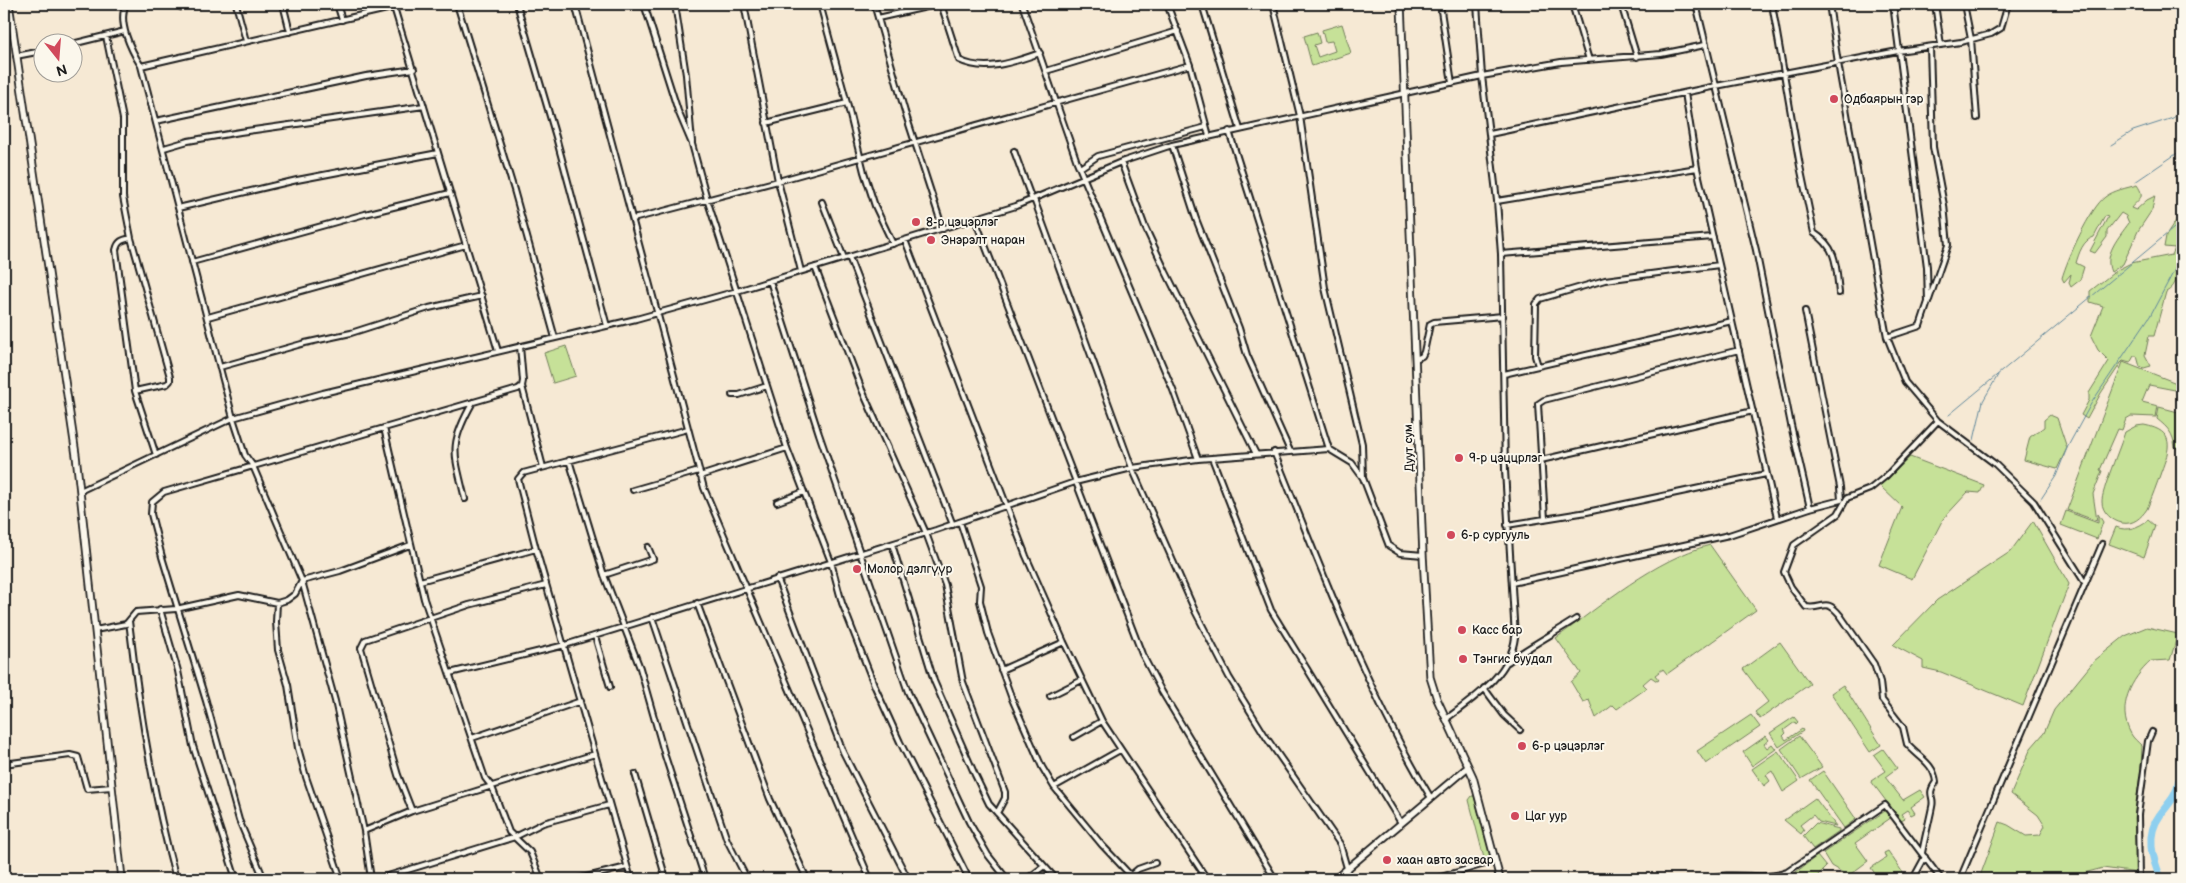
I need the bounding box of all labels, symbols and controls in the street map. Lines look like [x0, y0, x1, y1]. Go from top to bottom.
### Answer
north arrow [32, 32, 82, 82]
text: N [54, 60, 69, 80]
place label: Одбаярын гэр [1844, 92, 1924, 107]
marker: Одбаярын гэр [1828, 93, 1840, 105]
place label: 8-р цэцэрлэг [926, 215, 999, 230]
marker: 8-р цэцэрлэг [910, 216, 922, 228]
place label: Энэрэлт наран [941, 233, 1025, 248]
marker: Энэрэлт наран [925, 234, 937, 246]
street label: Дуут сум [1401, 424, 1417, 472]
place label: 9-р цэццрлэг [1469, 451, 1542, 466]
marker: 9-р цэццрлэг [1453, 452, 1465, 464]
place label: 6-р сургууль [1461, 528, 1529, 543]
marker: 6-р сургууль [1445, 529, 1457, 541]
place label: Молор дэлгүүр [867, 562, 952, 577]
marker: Молор дэлгүүр [851, 563, 863, 575]
place label: Касс бар [1472, 623, 1523, 638]
marker: Касс бар [1456, 624, 1468, 636]
place label: Тэнгис буудал [1473, 652, 1553, 667]
marker: Тэнгис буудал [1457, 653, 1469, 665]
place label: 6-р цэцэрлэг [1532, 739, 1605, 754]
marker: 6-р цэцэрлэг [1516, 740, 1528, 752]
place label: Цаг уур [1525, 809, 1567, 824]
marker: Цаг уур [1509, 810, 1521, 822]
place label: хаан авто засвар [1397, 853, 1494, 868]
marker: хаан авто засвар [1381, 854, 1393, 866]

